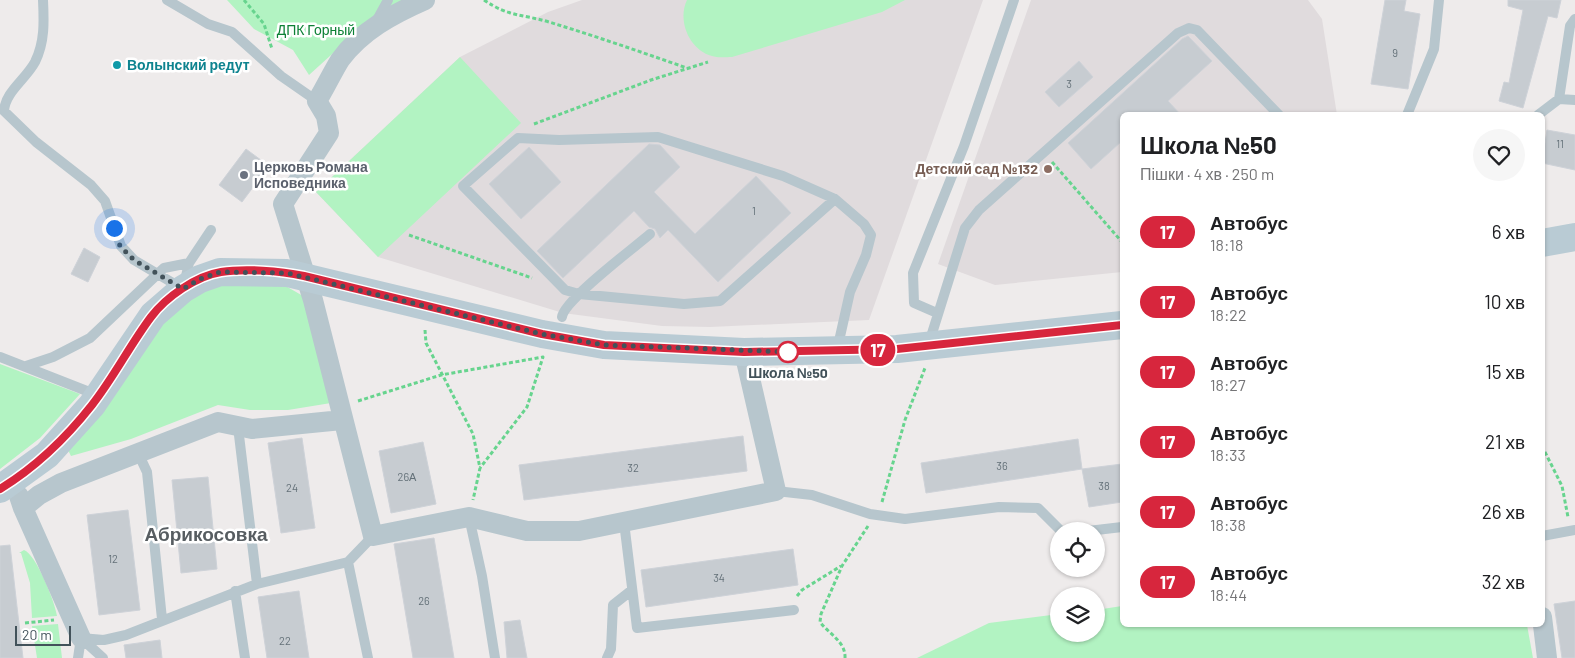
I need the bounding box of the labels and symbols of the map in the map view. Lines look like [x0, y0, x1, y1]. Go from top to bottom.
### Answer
park label: ДПК Горный [277, 21, 355, 38]
house number: 9 [1392, 46, 1398, 59]
place label: Волынский редут [127, 56, 250, 73]
marker: Волынский редут [111, 59, 123, 71]
house number: 3 [1066, 77, 1072, 90]
house number: 11 [1556, 137, 1564, 150]
place label: Церковь Романа Исповедника [254, 158, 368, 191]
place label: Детский сад №132 [915, 160, 1038, 177]
marker: Детский сад №132 [1042, 163, 1054, 175]
marker: Церковь Романа Исповедника [238, 169, 250, 181]
house number: 1 [752, 204, 756, 217]
your location [102, 216, 127, 241]
line badge: 17 [856, 334, 900, 366]
marker: Школа №50 [777, 341, 799, 363]
place label: Школа №50 [748, 364, 828, 381]
house number: 36 [996, 459, 1008, 472]
house number: 32 [627, 461, 639, 474]
house number: 26А [398, 470, 417, 483]
house number: 38 [1098, 479, 1110, 492]
house number: 24 [286, 481, 298, 494]
district label: Абрикосовка [144, 522, 268, 545]
house number: 12 [108, 552, 118, 565]
house number: 34 [713, 571, 725, 584]
house number: 26 [418, 594, 430, 607]
scale bar [15, 623, 71, 646]
house number: 22 [279, 634, 291, 647]

